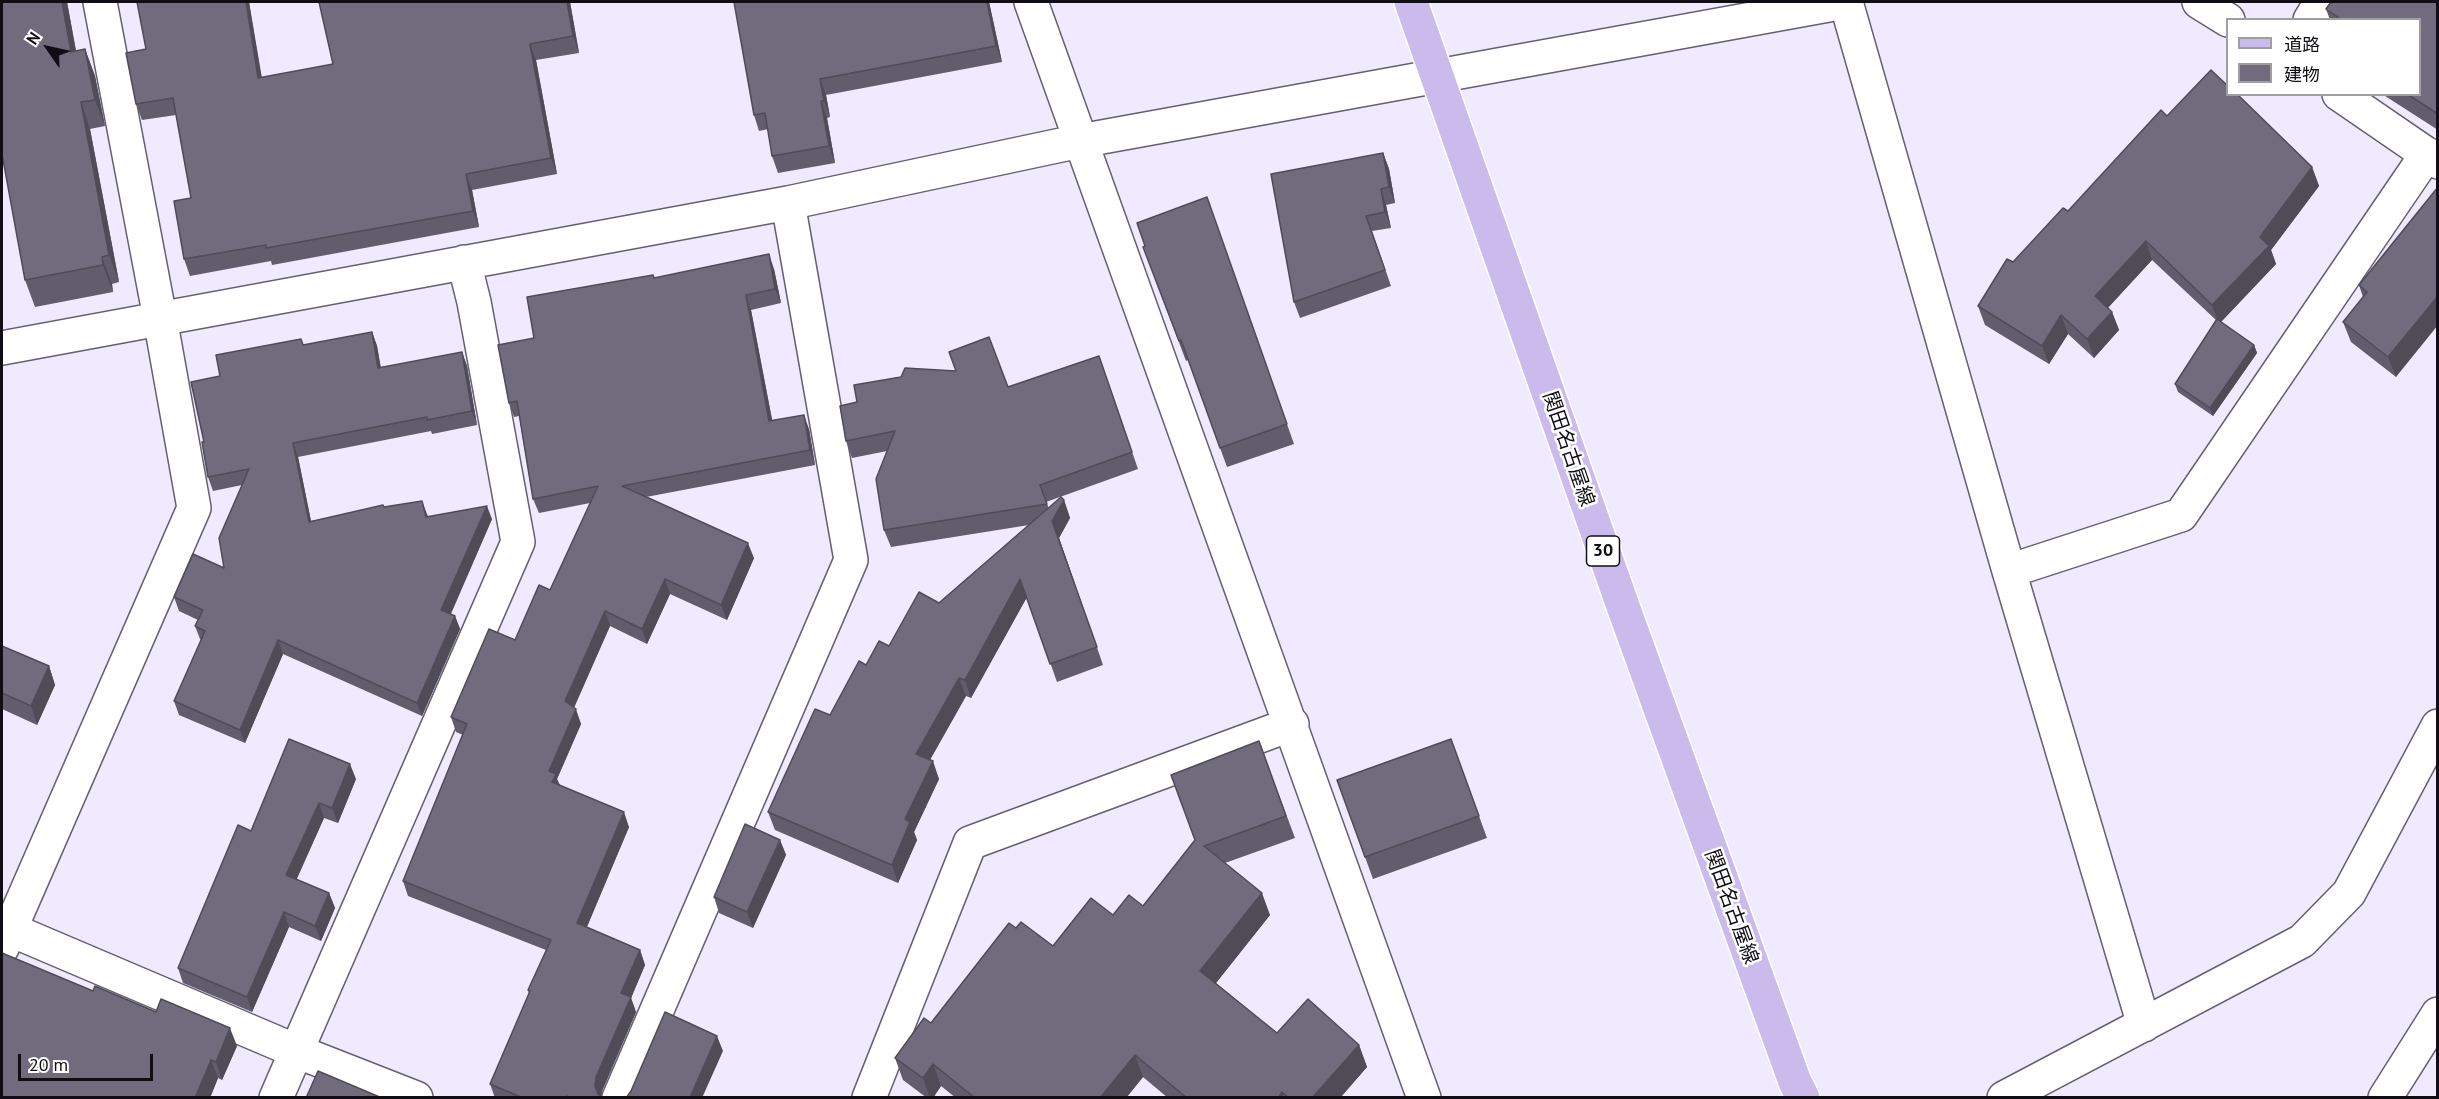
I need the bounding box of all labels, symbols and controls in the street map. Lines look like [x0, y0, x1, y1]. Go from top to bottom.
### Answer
north arrow [18, 18, 78, 78]
legend [2226, 18, 2421, 96]
text: N [22, 28, 44, 48]
text: 道路 [2284, 33, 2320, 56]
text: 建物 [2284, 63, 2320, 86]
street label: 関田名古屋線 [1537, 388, 1599, 510]
road number: 30 [1586, 536, 1620, 566]
street label: 関田名古屋線 [1699, 847, 1763, 967]
scale bar [21, 1042, 156, 1080]
text: 20 m [29, 1053, 68, 1076]

